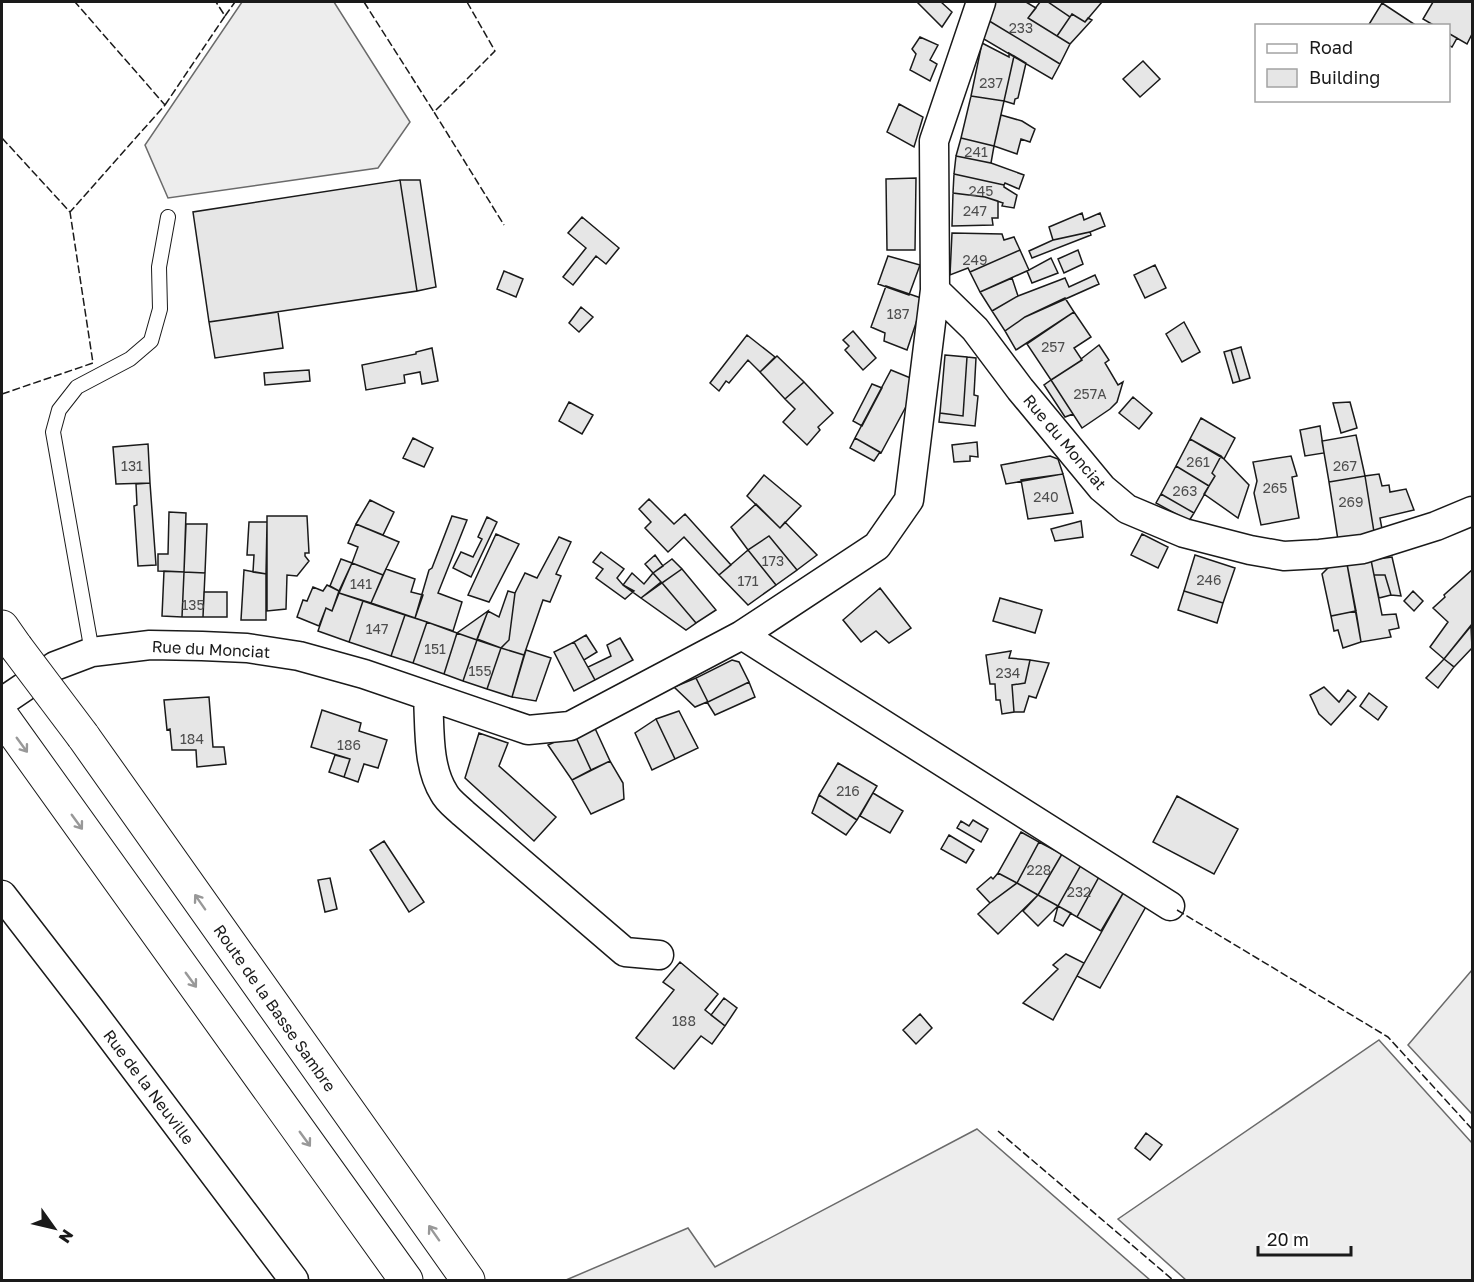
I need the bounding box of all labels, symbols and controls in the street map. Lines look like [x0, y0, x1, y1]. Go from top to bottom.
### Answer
house number: 233 [1009, 19, 1033, 36]
legend [1255, 24, 1450, 102]
text: Road [1309, 36, 1353, 58]
text: Building [1309, 66, 1380, 88]
house number: 237 [979, 74, 1003, 91]
house number: 241 [964, 143, 988, 160]
house number: 245 [969, 182, 993, 199]
house number: 247 [963, 202, 987, 219]
house number: 249 [962, 251, 988, 268]
house number: 187 [887, 305, 909, 322]
house number: 257 [1041, 338, 1065, 355]
house number: 257A [1073, 385, 1107, 402]
street label: Rue du Monciat [1019, 390, 1111, 494]
house number: 261 [1186, 453, 1210, 470]
house number: 131 [121, 457, 143, 474]
house number: 267 [1333, 457, 1357, 474]
house number: 265 [1263, 479, 1287, 496]
house number: 263 [1173, 482, 1197, 499]
house number: 240 [1033, 488, 1059, 505]
house number: 269 [1338, 493, 1364, 510]
house number: 173 [762, 552, 784, 569]
house number: 246 [1196, 571, 1222, 588]
house number: 171 [738, 572, 759, 589]
house number: 141 [350, 575, 372, 592]
house number: 135 [181, 596, 205, 613]
house number: 147 [366, 620, 388, 637]
street label: Rue du Monciat [151, 636, 271, 662]
house number: 151 [424, 640, 446, 657]
house number: 155 [468, 662, 492, 679]
house number: 234 [996, 664, 1020, 681]
house number: 184 [180, 730, 204, 747]
house number: 186 [337, 736, 361, 753]
one-way arrow [16, 737, 29, 753]
house number: 216 [836, 782, 860, 799]
one-way arrow [71, 814, 84, 830]
house number: 228 [1027, 861, 1051, 878]
house number: 232 [1067, 883, 1091, 900]
one-way arrow [194, 895, 206, 911]
street label: Route de la Basse Sambre [210, 921, 340, 1095]
one-way arrow [185, 972, 197, 988]
house number: 188 [672, 1012, 696, 1029]
street label: Rue de la Neuville [99, 1026, 199, 1148]
one-way arrow [299, 1130, 311, 1146]
north arrow [24, 1198, 84, 1258]
scale bar [1258, 1219, 1351, 1257]
one-way arrow [428, 1225, 440, 1241]
text: N [55, 1226, 78, 1247]
text: 20 m [1267, 1228, 1309, 1250]

